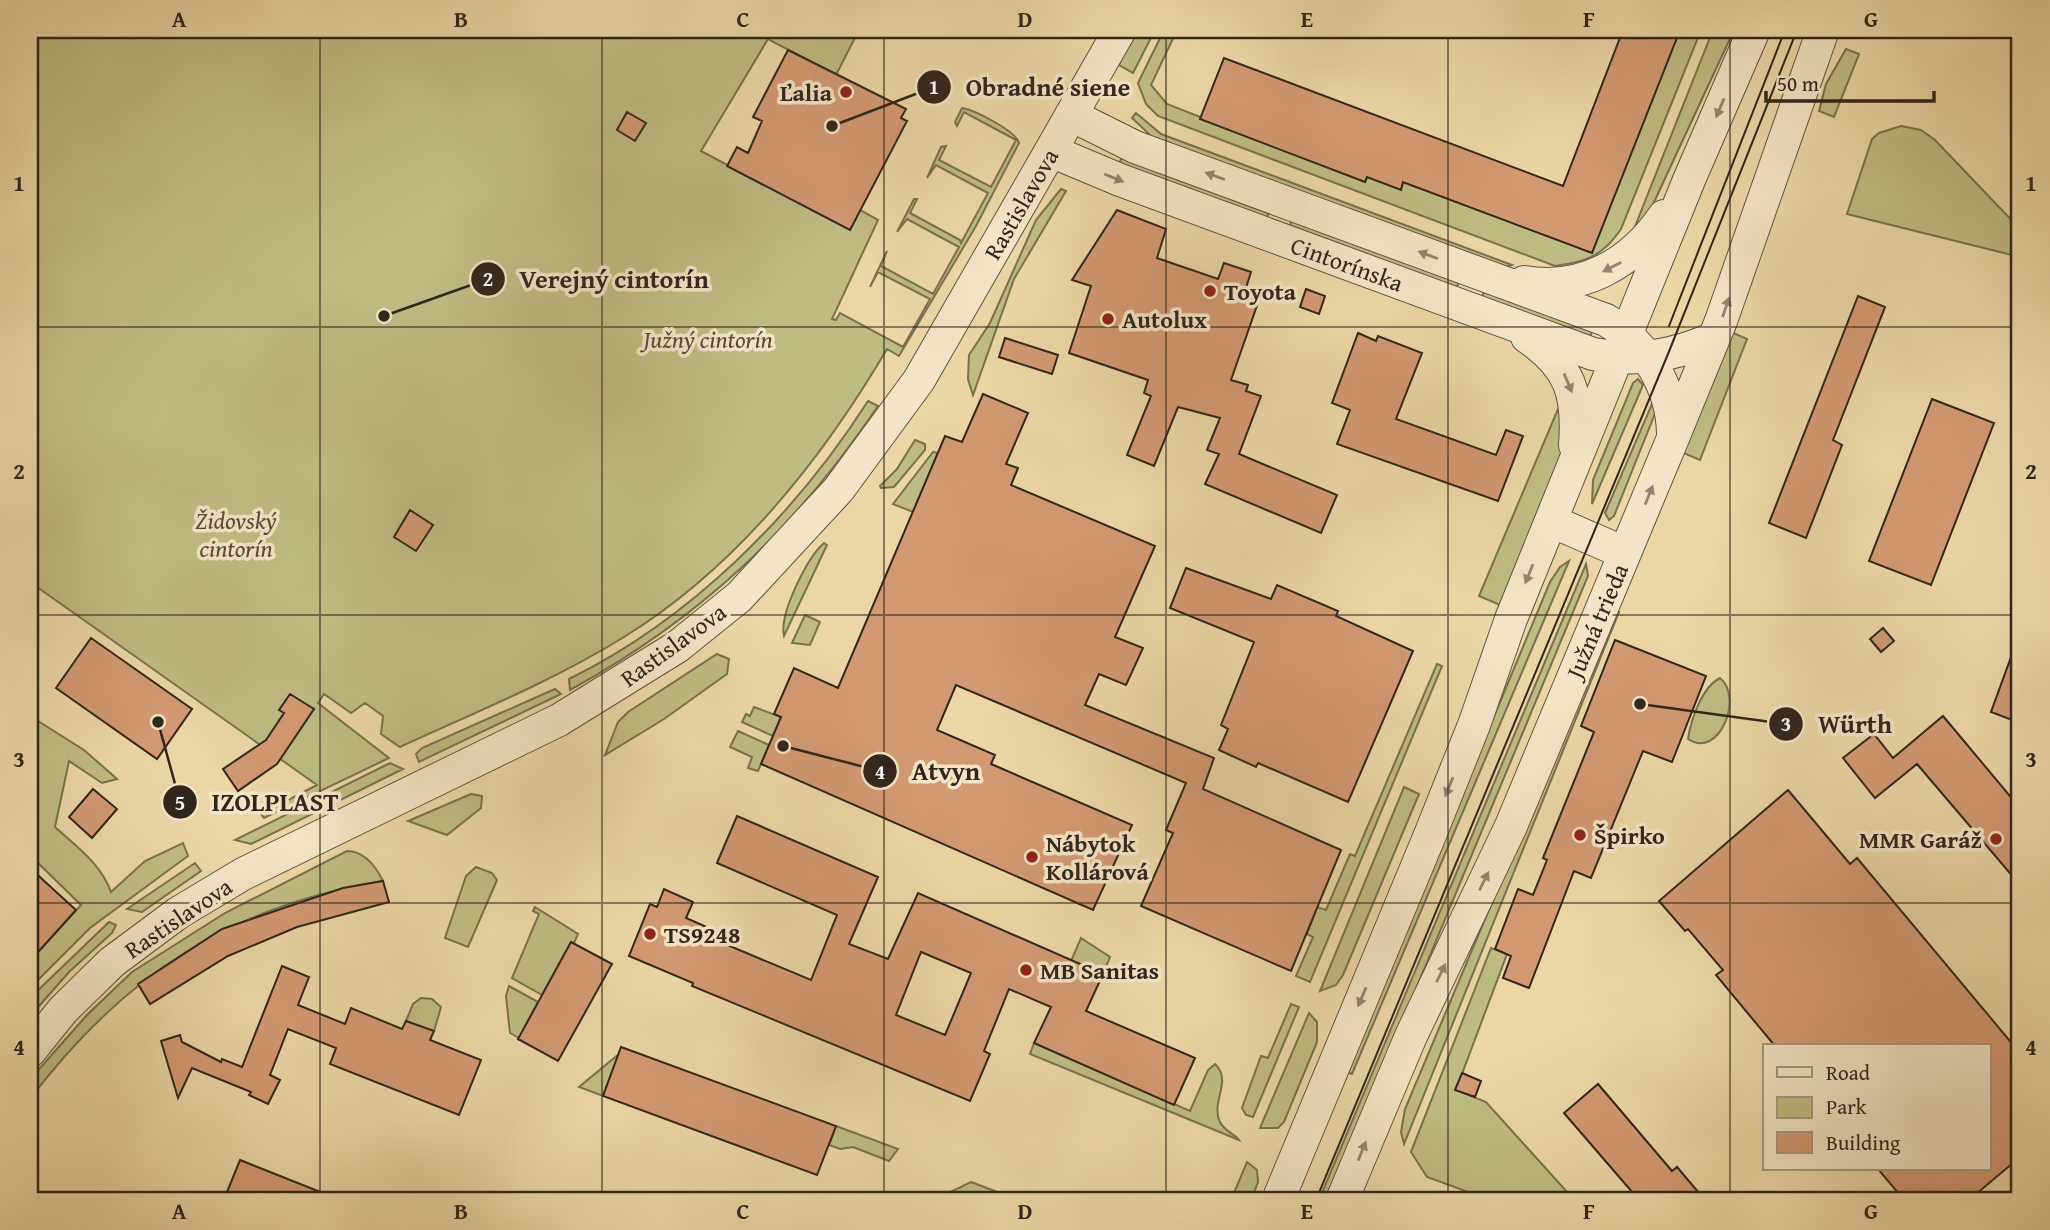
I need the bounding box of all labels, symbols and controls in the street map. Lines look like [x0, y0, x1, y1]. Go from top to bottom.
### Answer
text: A [172, 2, 187, 35]
text: B [454, 2, 468, 35]
text: C [736, 2, 750, 35]
text: D [1018, 2, 1033, 35]
text: E [1301, 2, 1313, 35]
text: F [1583, 2, 1595, 35]
text: G [1864, 2, 1878, 35]
scale bar [1766, 60, 1934, 104]
callout: Obradné siene [917, 63, 1144, 110]
text: Obradné siene [966, 67, 1130, 106]
text: 50 m [1777, 68, 1819, 99]
text: 1 [929, 71, 939, 102]
place label: Ľalia [780, 75, 833, 110]
marker: Ľalia [838, 84, 854, 100]
one-way arrow [1714, 97, 1725, 118]
street label: Rastislavova [975, 141, 1067, 266]
text: 1 [13, 166, 25, 199]
text: 1 [2025, 166, 2037, 199]
one-way arrow [1204, 171, 1225, 182]
one-way arrow [1103, 172, 1124, 183]
street label: Cintorínska [1286, 228, 1409, 301]
one-way arrow [1418, 249, 1439, 260]
callout: Verejný cintorín [470, 255, 723, 302]
text: Verejný cintorín [519, 259, 709, 298]
one-way arrow [1602, 261, 1622, 273]
text: 2 [483, 263, 493, 294]
place label: Toyota [1224, 274, 1297, 309]
marker: Toyota [1202, 283, 1218, 299]
one-way arrow [1721, 296, 1732, 317]
place label: Autolux [1122, 302, 1207, 337]
marker: Autolux [1100, 311, 1116, 327]
park label: Južný cintorín [639, 322, 773, 357]
one-way arrow [1563, 373, 1574, 394]
text: 2 [13, 454, 25, 487]
text: 2 [2025, 454, 2037, 487]
one-way arrow [1644, 485, 1655, 506]
park label: Židovský cintorín [195, 503, 277, 566]
street label: Južná trieda [1556, 558, 1637, 687]
one-way arrow [1524, 563, 1535, 584]
street label: Rastislavova [613, 594, 734, 695]
callout: Würth [1769, 700, 1906, 747]
text: Würth [1818, 704, 1893, 743]
text: 3 [1781, 708, 1791, 739]
text: 3 [13, 742, 25, 775]
text: 3 [2025, 742, 2037, 775]
callout: Atvyn [863, 748, 994, 795]
text: Atvyn [912, 751, 981, 790]
text: 4 [875, 756, 886, 787]
one-way arrow [1444, 776, 1455, 797]
callout: IZOLPLAST [163, 779, 353, 826]
text: IZOLPLAST [211, 782, 339, 821]
text: 5 [175, 787, 185, 818]
place label: Špirko [1594, 818, 1665, 853]
place label: MMR Garáž [1859, 822, 1982, 857]
place label: Nábytok Kollárová [1046, 826, 1149, 889]
marker: Špirko [1572, 827, 1588, 843]
marker: MMR Garáž [1988, 831, 2004, 847]
marker: Nábytok Kollárová [1024, 849, 1040, 865]
street label: Rastislavova [117, 869, 239, 967]
one-way arrow [1479, 871, 1490, 891]
place label: TS9248 [664, 917, 741, 952]
marker: TS9248 [642, 926, 658, 942]
place label: MB Sanitas [1040, 953, 1159, 988]
marker: MB Sanitas [1018, 962, 1034, 978]
one-way arrow [1435, 963, 1446, 983]
one-way arrow [1357, 986, 1368, 1007]
text: 4 [13, 1030, 25, 1063]
text: 4 [2025, 1030, 2037, 1063]
legend [1763, 1044, 1990, 1170]
text: Road [1826, 1057, 1871, 1088]
text: Park [1826, 1091, 1867, 1122]
text: Building [1826, 1127, 1901, 1158]
one-way arrow [1357, 1141, 1368, 1162]
text: A [172, 1194, 187, 1227]
text: B [454, 1194, 468, 1227]
text: C [736, 1194, 750, 1227]
text: D [1018, 1194, 1033, 1227]
text: E [1301, 1194, 1313, 1227]
text: F [1583, 1194, 1595, 1227]
text: G [1864, 1194, 1878, 1227]

